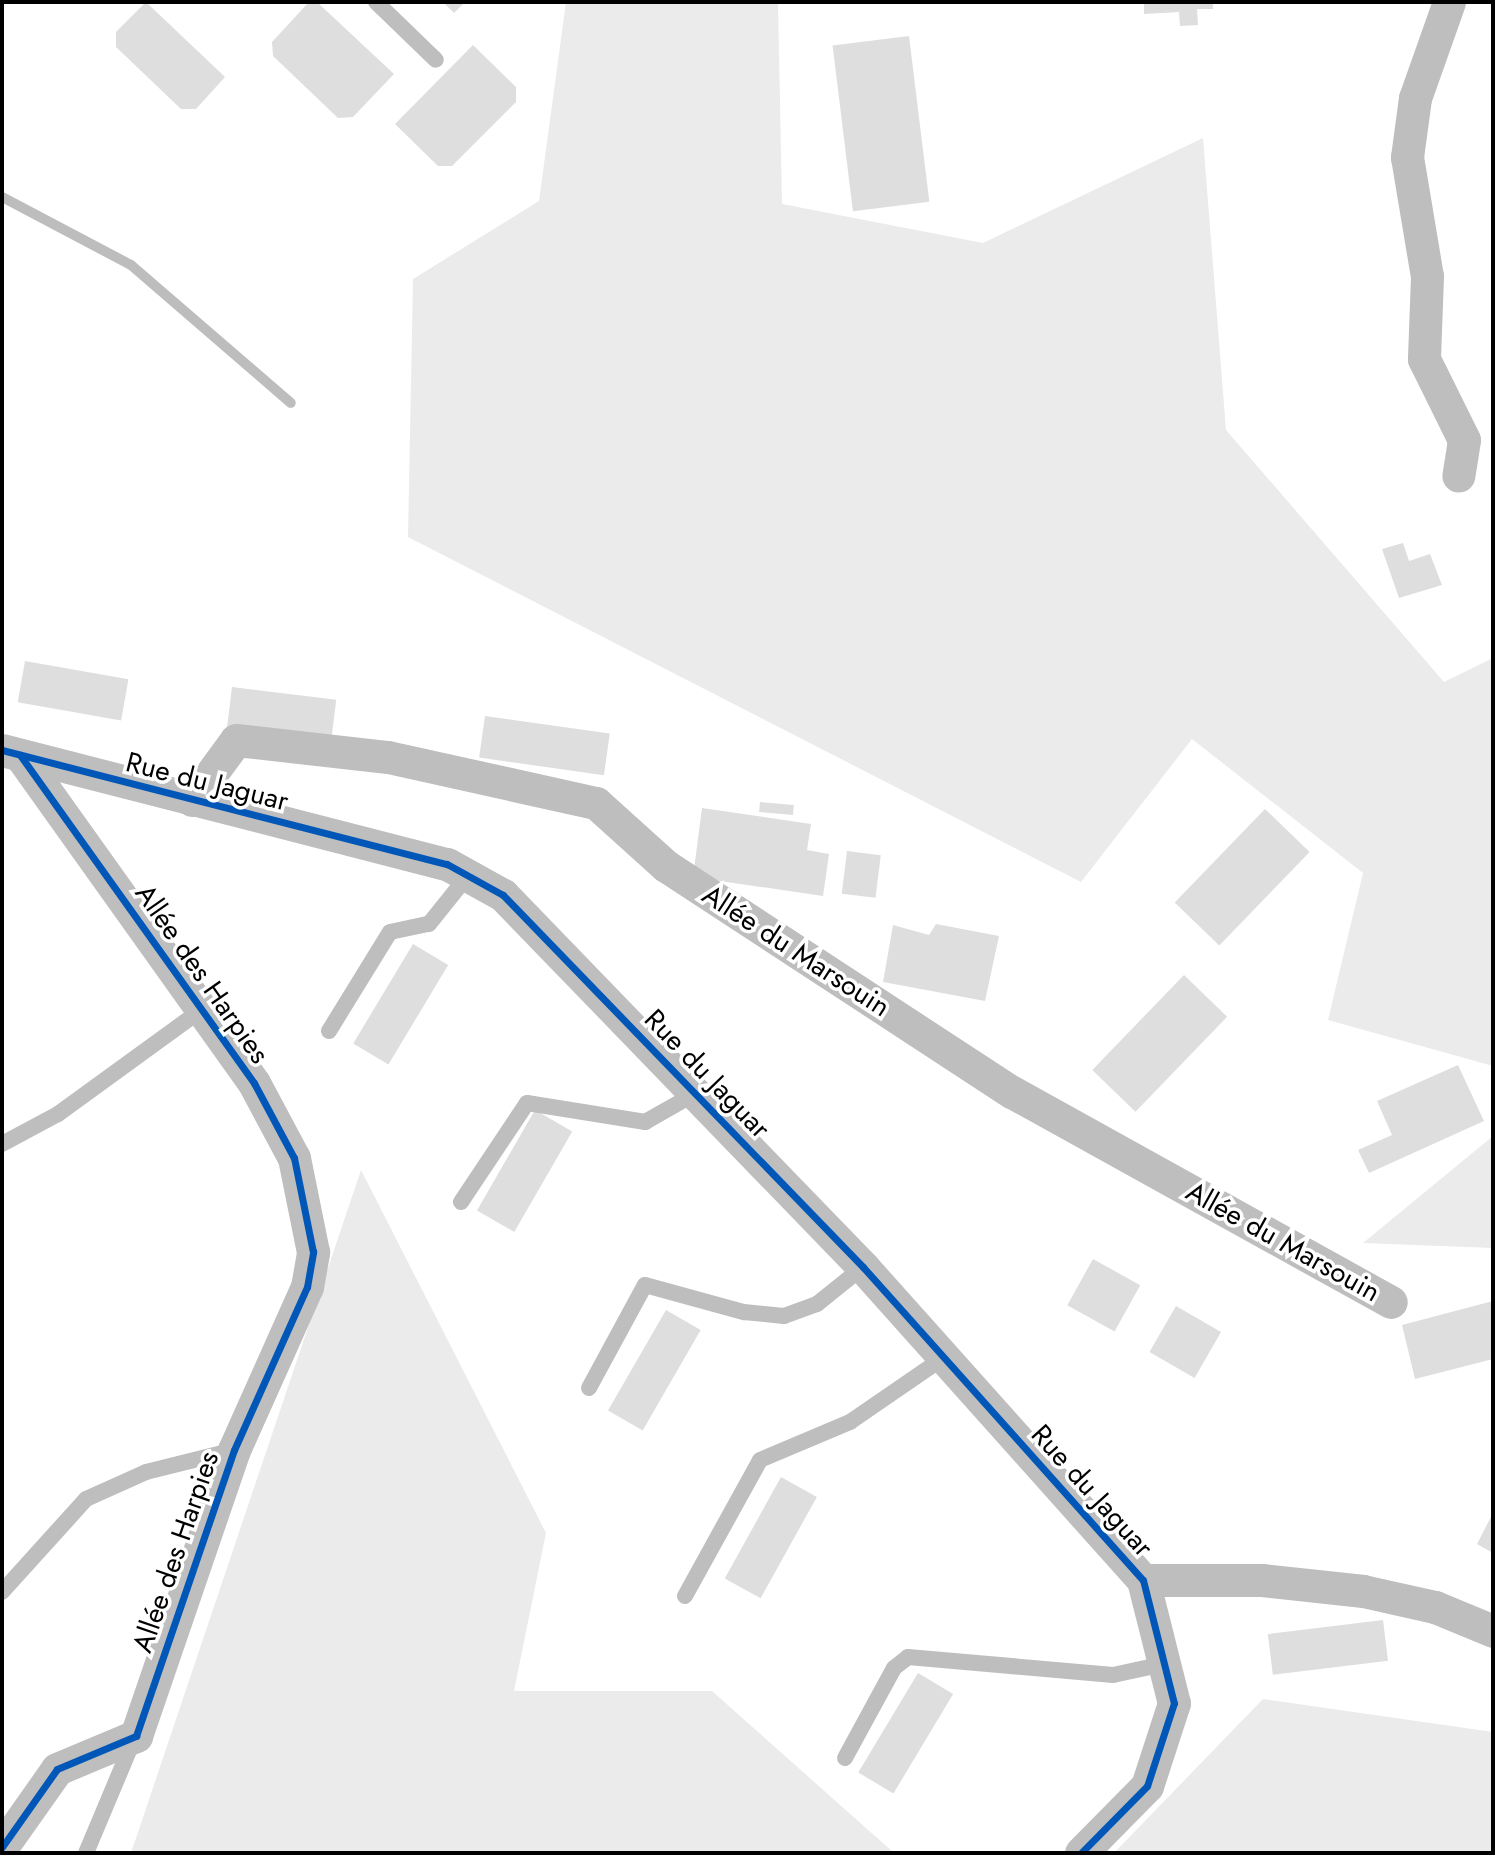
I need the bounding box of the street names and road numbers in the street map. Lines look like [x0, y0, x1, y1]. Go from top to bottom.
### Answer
street label: Rue du Jaguar [122, 746, 292, 818]
street label: Allée des Harpies [128, 878, 276, 1070]
street label: Allée du Marsouin [696, 878, 896, 1024]
street label: Rue du Jaguar [637, 1003, 777, 1145]
street label: Allée du Marsouin [1180, 1175, 1386, 1309]
street label: Rue du Jaguar [1024, 1418, 1160, 1564]
street label: Allée des Harpies [126, 1447, 226, 1657]

